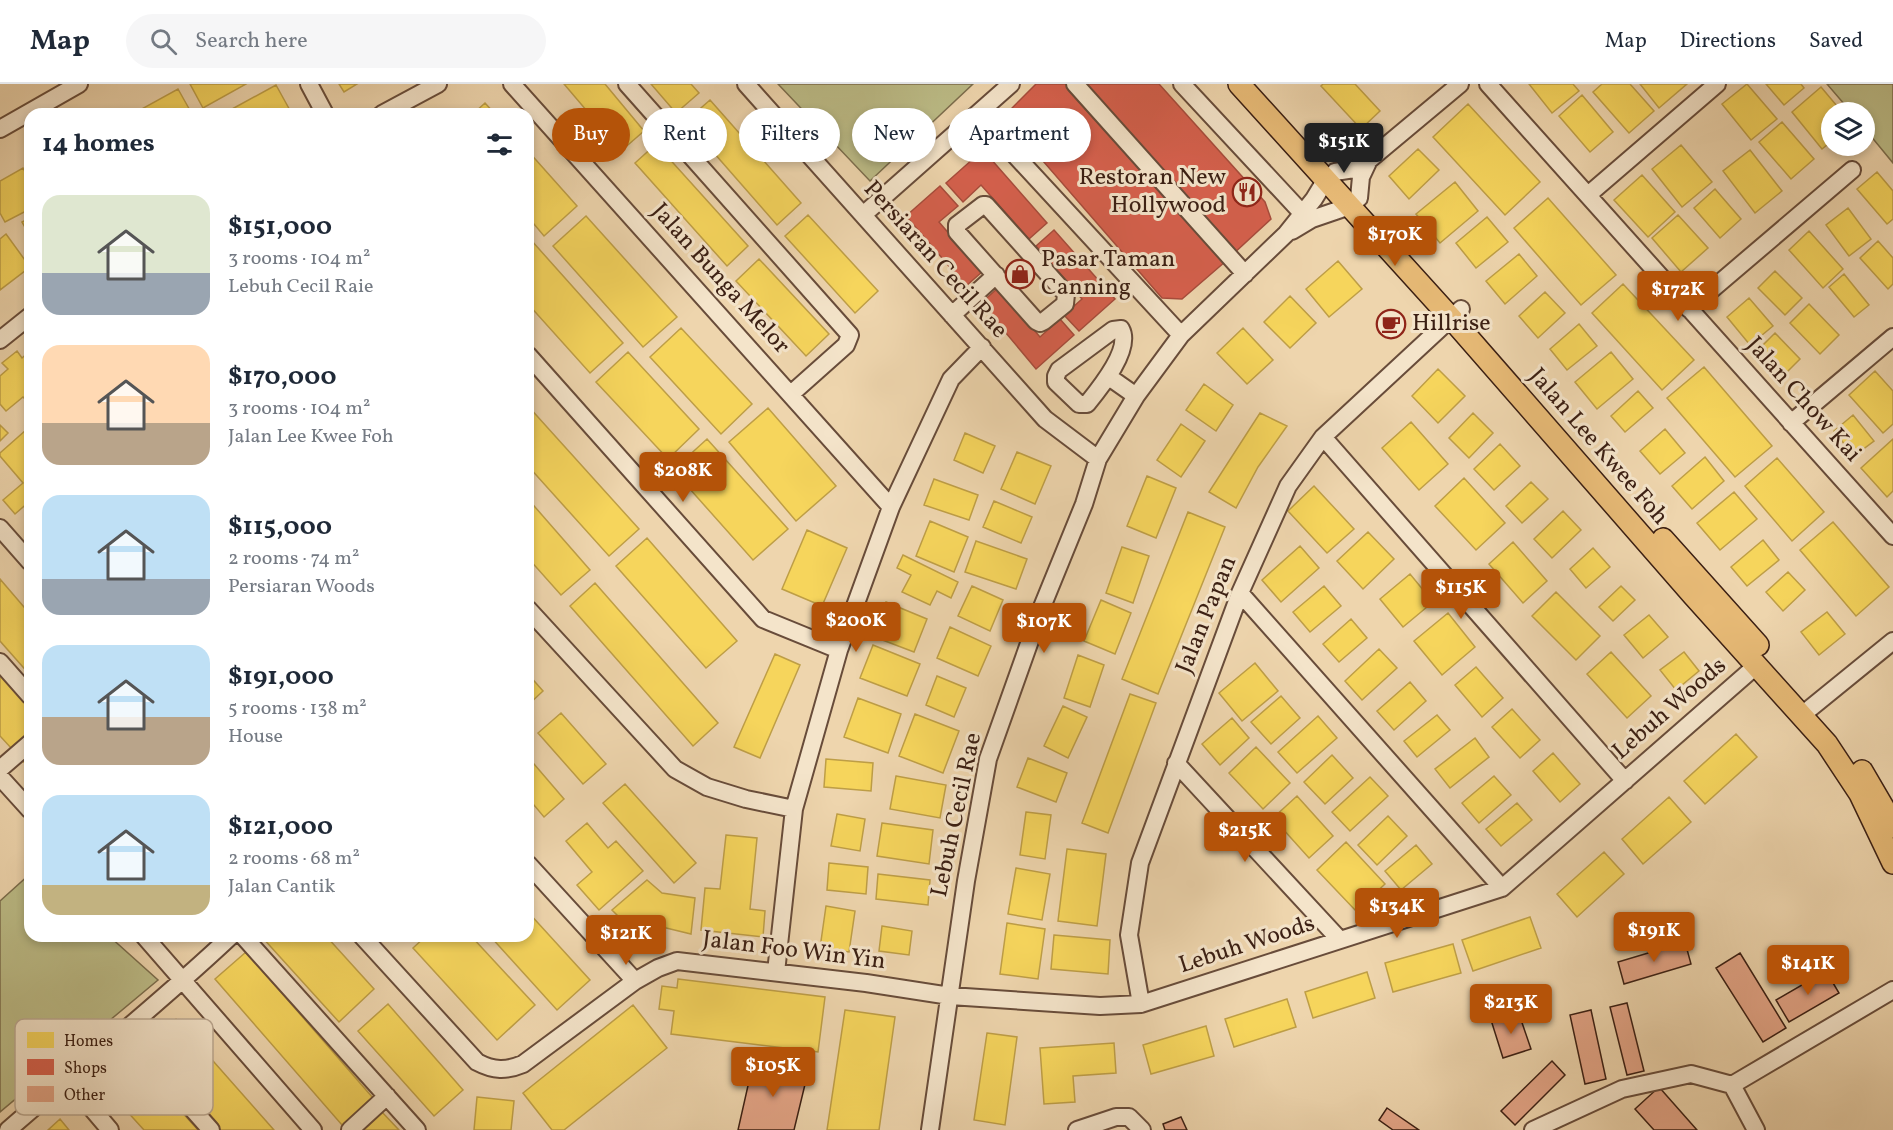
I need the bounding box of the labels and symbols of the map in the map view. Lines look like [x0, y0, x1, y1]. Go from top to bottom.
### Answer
pin: $151K [1302, 123, 1386, 174]
place label: Restoran New Hollywood [1079, 161, 1226, 223]
street label: Persiaran Cecil Rae [855, 173, 1015, 347]
restaurant icon: Restoran New Hollywood [1231, 176, 1263, 208]
street label: Jalan Bunga Melor [643, 196, 797, 362]
pin: $170K [1353, 216, 1437, 267]
place label: Pasar Taman Canning [1041, 243, 1175, 305]
shop icon: Pasar Taman Canning [1004, 258, 1036, 290]
pin: $172K [1636, 271, 1720, 322]
place label: Hillrise [1412, 307, 1491, 341]
cafe icon: Hillrise [1375, 308, 1407, 340]
street label: Jalan Chow Kai [1737, 330, 1869, 470]
street label: Jalan Lee Kwee Foh [1520, 361, 1676, 533]
pin: $208K [641, 452, 725, 503]
street label: Jalan Papan [1168, 551, 1246, 679]
pin: $115K [1419, 569, 1503, 620]
pin: $200K [814, 602, 898, 653]
pin: $107K [1002, 603, 1086, 654]
street label: Lebuh Woods [1605, 650, 1735, 768]
street label: Lebuh Cecil Rae [923, 730, 991, 900]
pin: $215K [1203, 812, 1287, 863]
pin: $134K [1355, 888, 1439, 939]
street label: Lebuh Woods [1175, 907, 1319, 983]
pin: $191K [1612, 912, 1696, 963]
pin: $121K [584, 915, 668, 966]
street label: Jalan Foo Win Yin [701, 923, 887, 979]
pin: $141K [1766, 945, 1850, 996]
pin: $213K [1469, 984, 1553, 1035]
legend [15, 1019, 213, 1115]
text: Homes [64, 1031, 113, 1053]
pin: $105K [731, 1047, 815, 1098]
text: Shops [64, 1058, 107, 1080]
text: Other [64, 1085, 105, 1107]

